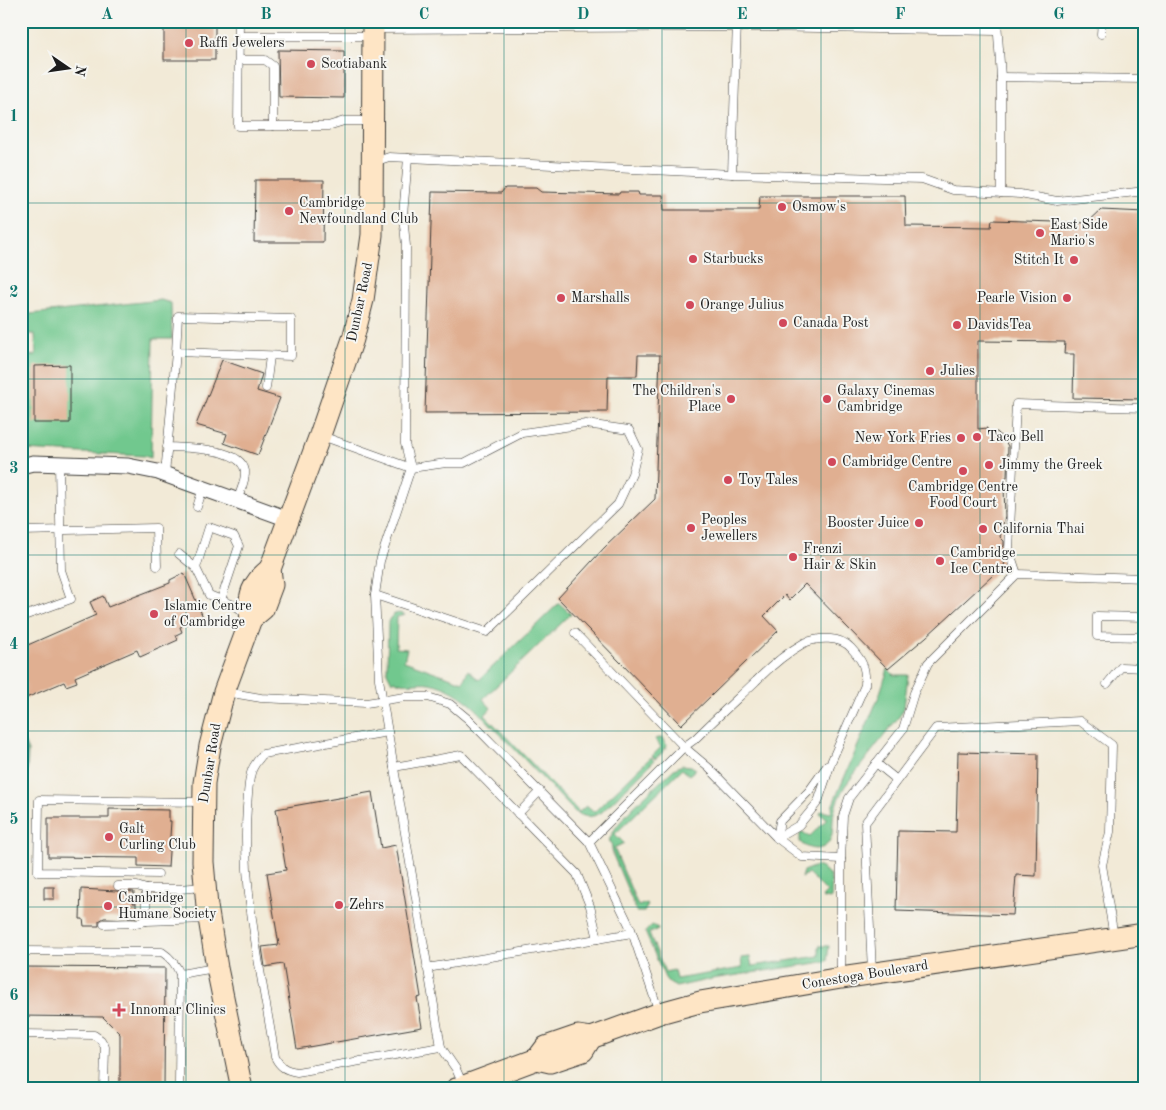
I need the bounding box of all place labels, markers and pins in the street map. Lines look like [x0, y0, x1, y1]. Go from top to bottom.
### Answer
place label: Raffi Jewelers [199, 36, 285, 50]
marker: Raffi Jewelers [183, 37, 195, 49]
place label: Scotiabank [321, 57, 387, 71]
marker: Scotiabank [305, 58, 317, 70]
place label: Cambridge Newfoundland Club [299, 196, 418, 226]
place label: Osmow's [792, 200, 846, 214]
marker: Osmow's [776, 201, 788, 213]
marker: Cambridge Newfoundland Club [283, 205, 295, 217]
place label: East Side Mario's [1050, 218, 1108, 248]
marker: East Side Mario's [1034, 227, 1046, 239]
place label: Starbucks [703, 252, 763, 266]
marker: Starbucks [687, 253, 699, 265]
place label: Stitch It [1014, 253, 1064, 267]
marker: Stitch It [1068, 254, 1080, 266]
place label: Marshalls [571, 291, 630, 305]
place label: Pearle Vision [977, 291, 1057, 305]
marker: Marshalls [555, 292, 567, 304]
marker: Pearle Vision [1061, 292, 1073, 304]
place label: Orange Julius [700, 298, 784, 312]
marker: Orange Julius [684, 299, 696, 311]
place label: Canada Post [793, 316, 869, 330]
marker: Canada Post [777, 317, 789, 329]
place label: DavidsTea [967, 318, 1031, 332]
marker: DavidsTea [951, 319, 963, 331]
place label: Julies [940, 364, 975, 378]
marker: Julies [924, 365, 936, 377]
place label: The Children's Place [632, 384, 721, 414]
place label: Galaxy Cinemas Cambridge [837, 384, 935, 414]
marker: The Children's Place [725, 393, 737, 405]
marker: Galaxy Cinemas Cambridge [821, 393, 833, 405]
place label: Taco Bell [987, 430, 1044, 444]
place label: New York Fries [854, 431, 951, 445]
marker: Taco Bell [971, 431, 983, 443]
marker: New York Fries [955, 432, 967, 444]
place label: Cambridge Centre [842, 455, 952, 469]
marker: Cambridge Centre [826, 456, 838, 468]
place label: Jimmy the Greek [999, 458, 1103, 472]
marker: Jimmy the Greek [983, 459, 995, 471]
marker: Cambridge Centre Food Court [957, 465, 969, 477]
place label: Toy Tales [738, 473, 798, 487]
marker: Toy Tales [722, 474, 734, 486]
place label: Cambridge Centre Food Court [908, 480, 1018, 510]
place label: Peoples Jewellers [701, 513, 757, 543]
place label: Booster Juice [827, 516, 909, 530]
marker: Booster Juice [913, 517, 925, 529]
marker: Peoples Jewellers [685, 522, 697, 534]
place label: California Thai [993, 522, 1085, 536]
marker: California Thai [977, 523, 989, 535]
place label: Frenzi Hair & Skin [803, 542, 877, 572]
place label: Cambridge Ice Centre [950, 546, 1015, 576]
marker: Frenzi Hair & Skin [787, 551, 799, 563]
marker: Cambridge Ice Centre [934, 555, 946, 567]
place label: Islamic Centre of Cambridge [164, 599, 252, 629]
marker: Islamic Centre of Cambridge [148, 608, 160, 620]
place label: Galt Curling Club [119, 822, 196, 852]
marker: Galt Curling Club [103, 831, 115, 843]
place label: Cambridge Humane Society [118, 891, 217, 921]
place label: Zehrs [349, 898, 384, 912]
marker: Zehrs [333, 899, 345, 911]
marker: Cambridge Humane Society [102, 900, 114, 912]
marker: Innomar Clinics [112, 1003, 126, 1017]
place label: Innomar Clinics [130, 1003, 226, 1017]

